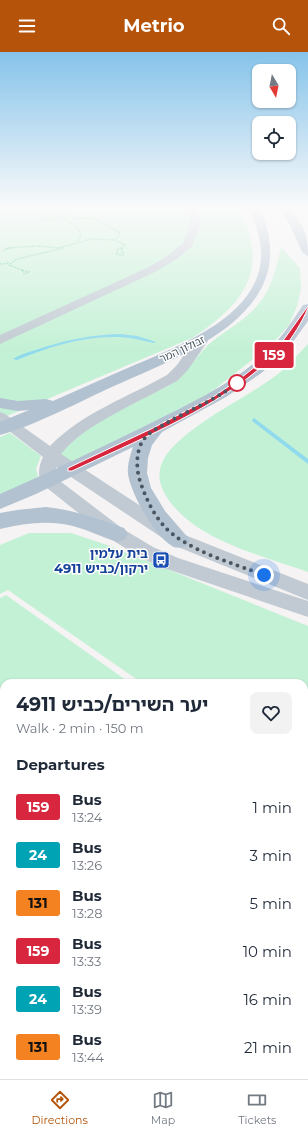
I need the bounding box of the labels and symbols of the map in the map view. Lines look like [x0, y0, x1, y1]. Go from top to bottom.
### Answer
north arrow [252, 64, 296, 108]
street label: זבולון המר [157, 332, 207, 366]
line badge: 159 [251, 342, 297, 368]
unlabelled marker [228, 374, 246, 392]
place label: בית עלמין ירקון/כביש 4911 [54, 545, 148, 576]
bus stop icon: בית עלמין ירקון/כביש 4911 [151, 550, 171, 570]
your location [254, 565, 274, 585]

